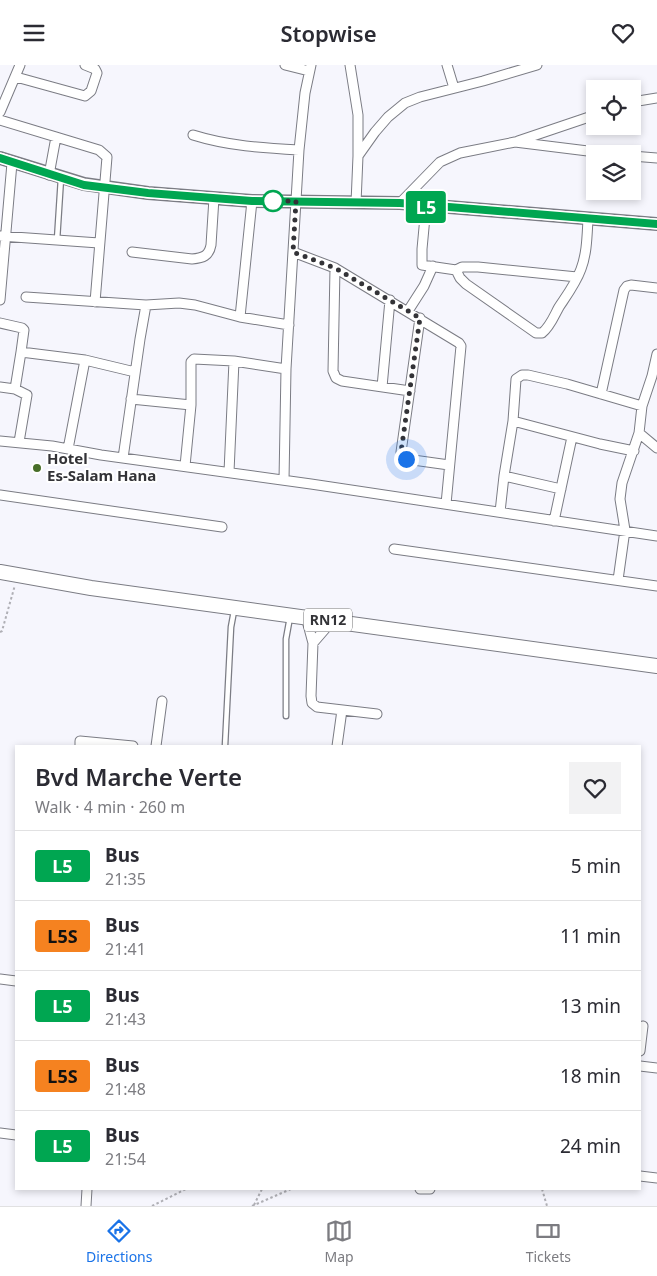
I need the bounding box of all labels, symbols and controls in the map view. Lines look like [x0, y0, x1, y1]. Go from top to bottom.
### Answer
text: Stopwise [280, 18, 377, 48]
icon: menu [20, 19, 48, 47]
icon: heart [609, 19, 637, 47]
map controls [586, 80, 641, 200]
button: locate [586, 80, 641, 135]
button: layers [586, 145, 641, 200]
unlabelled marker [262, 190, 284, 212]
line badge: L5 [404, 191, 448, 223]
text: L5 [416, 195, 436, 219]
your location [394, 447, 419, 472]
place label: Hotel Es-Salam Hana [47, 448, 156, 485]
marker: Hotel Es-Salam Hana [31, 462, 43, 474]
road number: RN12 [304, 609, 352, 631]
text: Bvd Marche Verte [35, 760, 242, 793]
button: heart [569, 762, 621, 814]
text: Walk · 4 min · 260 m [35, 796, 185, 818]
text: Bus [105, 842, 140, 868]
text: 5 min [571, 853, 621, 879]
text: L5 [52, 854, 73, 878]
text: 21:35 [105, 868, 146, 890]
text: Bus [105, 912, 140, 938]
text: 11 min [560, 923, 621, 949]
text: L5S [47, 924, 78, 948]
text: 21:41 [105, 938, 146, 960]
text: Bus [105, 982, 140, 1008]
text: 13 min [560, 993, 621, 1019]
text: L5 [52, 994, 73, 1018]
text: 21:43 [105, 1008, 146, 1030]
text: Bus [105, 1052, 140, 1078]
text: 18 min [560, 1063, 621, 1089]
text: L5S [47, 1064, 78, 1088]
text: 21:48 [105, 1078, 146, 1100]
text: Bus [105, 1122, 140, 1148]
text: 24 min [560, 1133, 621, 1159]
text: L5 [52, 1134, 73, 1158]
text: 21:54 [105, 1148, 146, 1170]
tab: Directions [86, 1217, 152, 1266]
tab: Map [325, 1217, 354, 1266]
tab: Tickets [526, 1217, 571, 1266]

